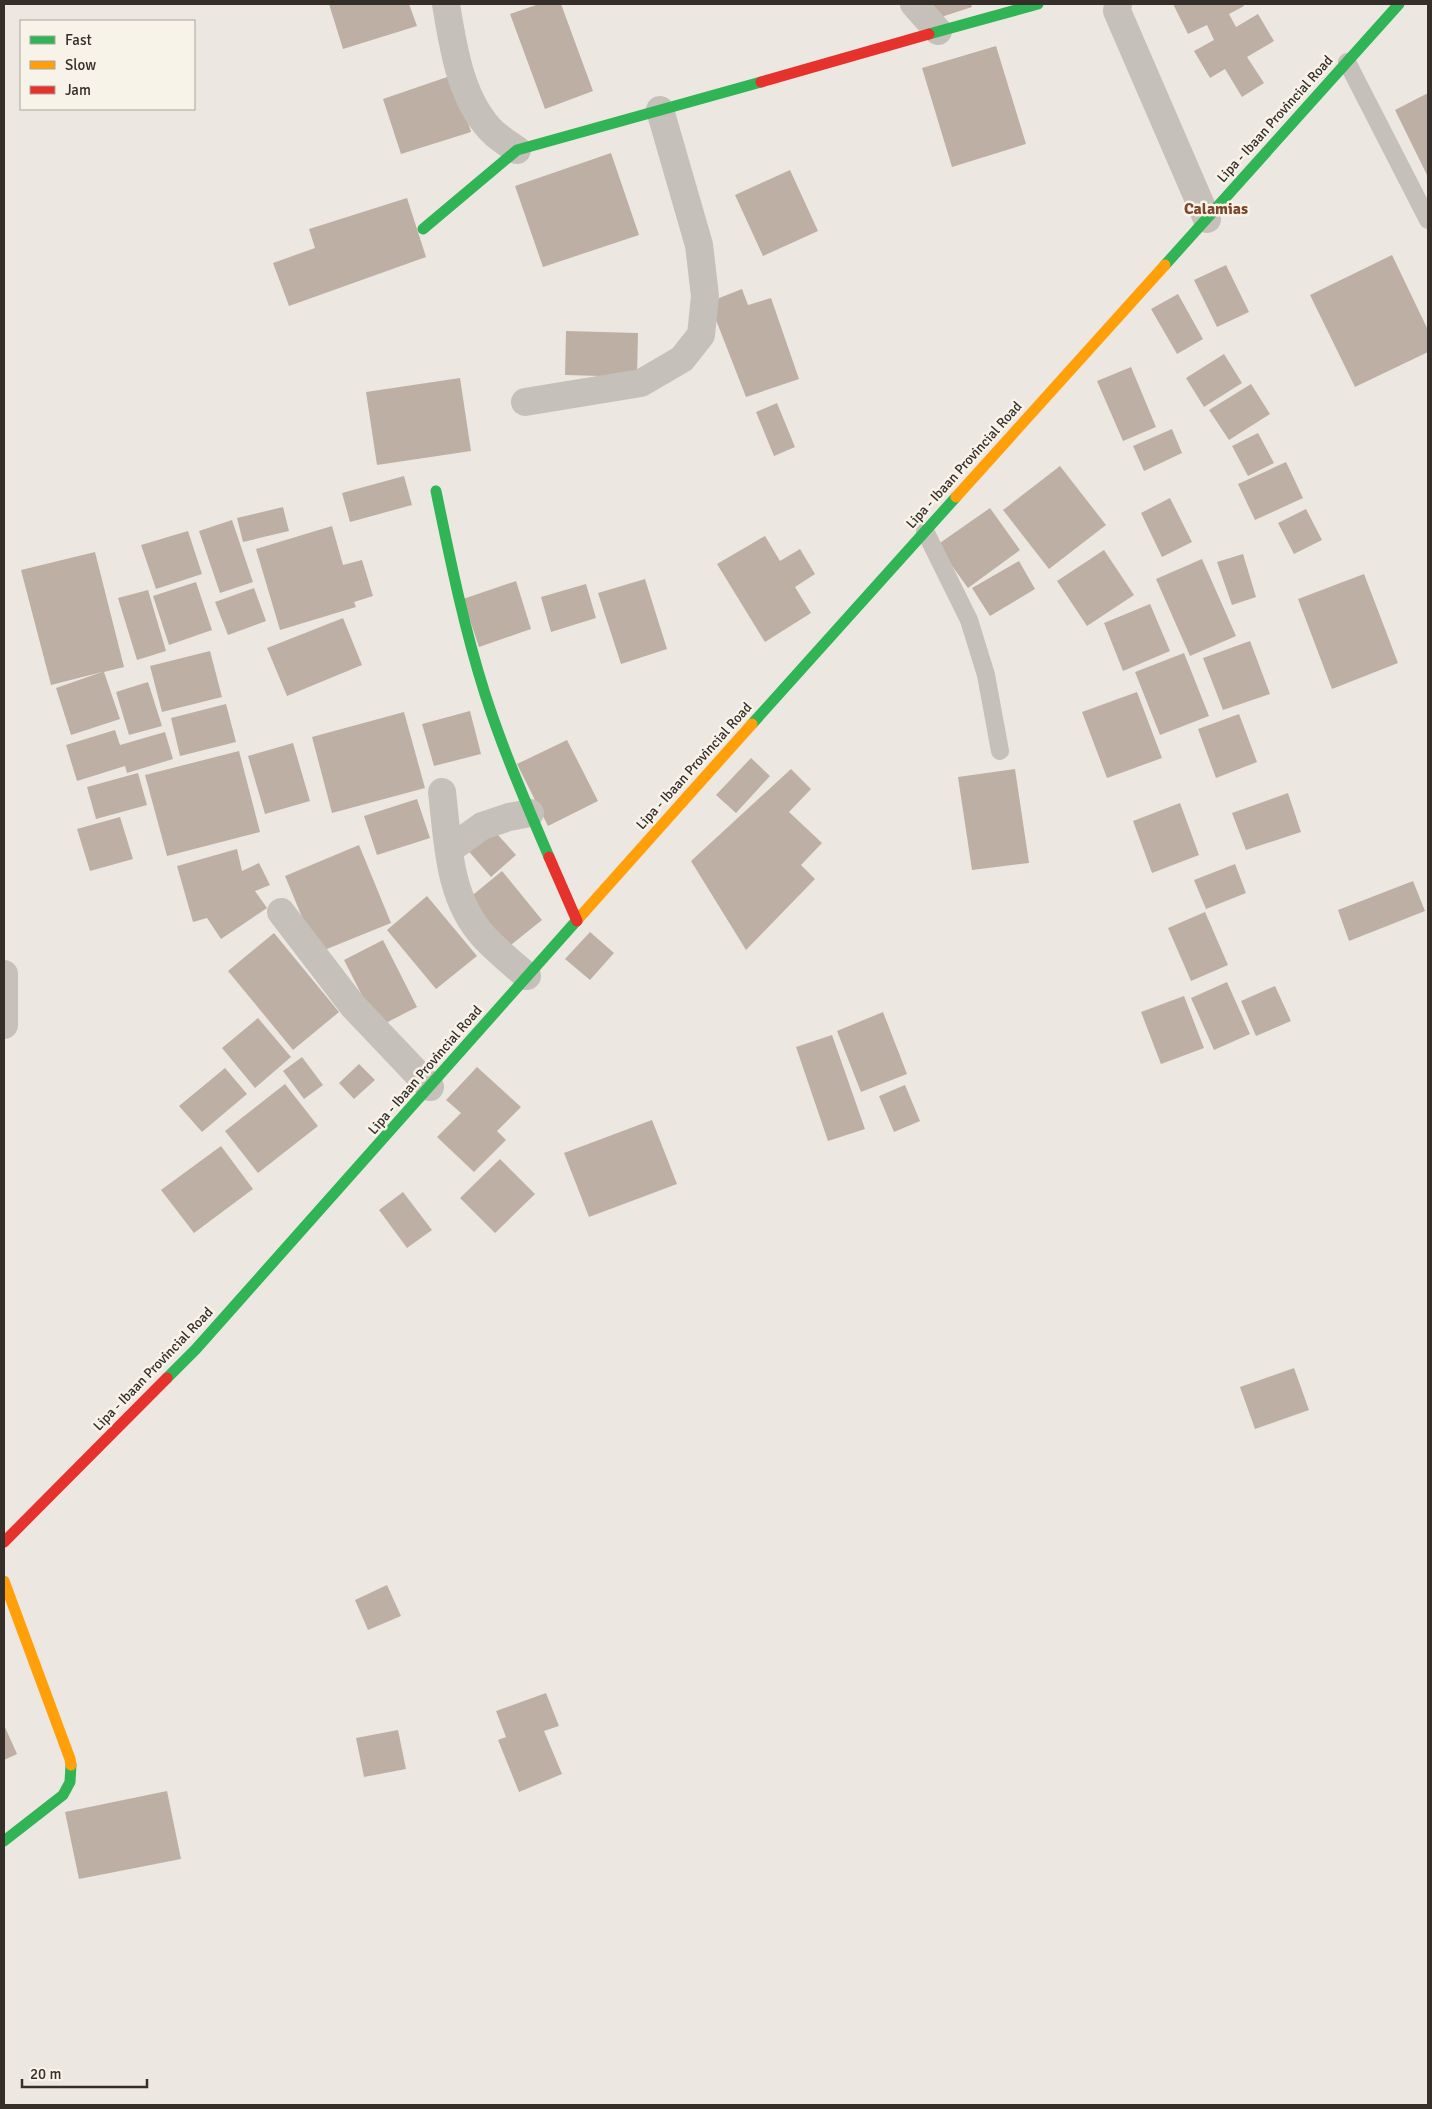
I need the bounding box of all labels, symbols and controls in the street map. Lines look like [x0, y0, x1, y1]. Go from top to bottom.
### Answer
legend [20, 20, 195, 110]
text: Fast [65, 31, 92, 49]
street label: Lipa - Ibaan Provincial Road [1213, 52, 1337, 186]
text: Slow [65, 56, 96, 74]
text: Jam [65, 81, 91, 99]
district label: Calamias [1184, 199, 1248, 219]
street label: Lipa - Ibaan Provincial Road [902, 398, 1026, 532]
street label: Lipa - Ibaan Provincial Road [632, 699, 756, 833]
street label: Lipa - Ibaan Provincial Road [364, 1002, 486, 1138]
street label: Lipa - Ibaan Provincial Road [90, 1304, 216, 1434]
scale bar [22, 2056, 148, 2088]
text: 20 m [30, 2065, 61, 2083]

